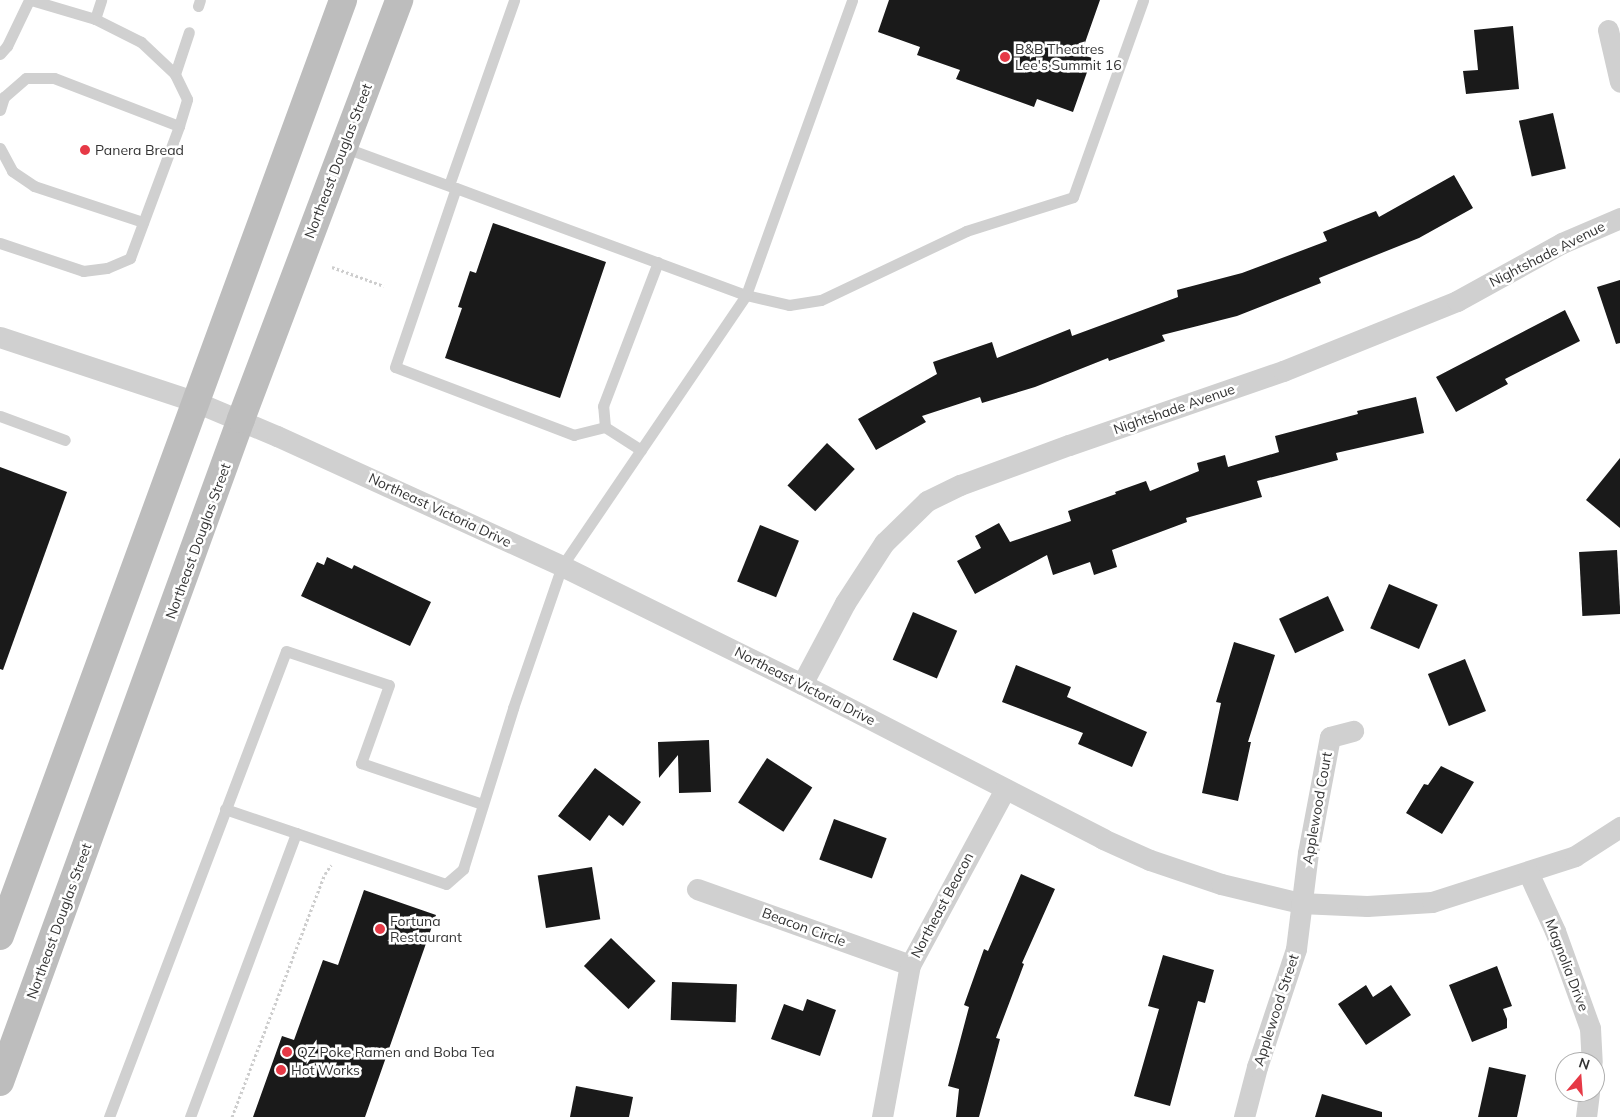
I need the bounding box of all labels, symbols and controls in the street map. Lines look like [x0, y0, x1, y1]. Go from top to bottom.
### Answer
place label: B&B Theatres Lee's Summit 16 [1015, 41, 1122, 74]
marker: B&B Theatres Lee's Summit 16 [999, 51, 1011, 63]
street label: Northeast Douglas Street [301, 81, 375, 241]
place label: Panera Bread [95, 142, 184, 158]
marker: Panera Bread [79, 144, 91, 156]
street label: Nightshade Avenue [1486, 218, 1608, 290]
street label: Nightshade Avenue [1111, 380, 1237, 438]
street label: Northeast Douglas Street [162, 461, 234, 621]
street label: Northeast Victoria Drive [366, 470, 514, 550]
street label: Northeast Victoria Drive [732, 643, 878, 729]
street label: Applewood Court [1299, 751, 1335, 865]
street label: Northeast Douglas Street [23, 841, 95, 1001]
street label: Northeast Beacon [907, 849, 977, 961]
street label: Beacon Circle [760, 904, 848, 950]
place label: Fortuna Restaurant [390, 913, 462, 946]
street label: Magnolia Drive [1542, 916, 1592, 1014]
marker: Fortuna Restaurant [374, 923, 386, 935]
street label: Applewood Street [1250, 952, 1302, 1068]
place label: QZ Poke Ramen and Boba Tea [297, 1044, 495, 1060]
marker: QZ Poke Ramen and Boba Tea [281, 1046, 293, 1058]
north arrow [1555, 1052, 1605, 1102]
text: N [1577, 1053, 1592, 1074]
place label: Hot Works [291, 1062, 360, 1078]
marker: Hot Works [275, 1064, 287, 1076]

